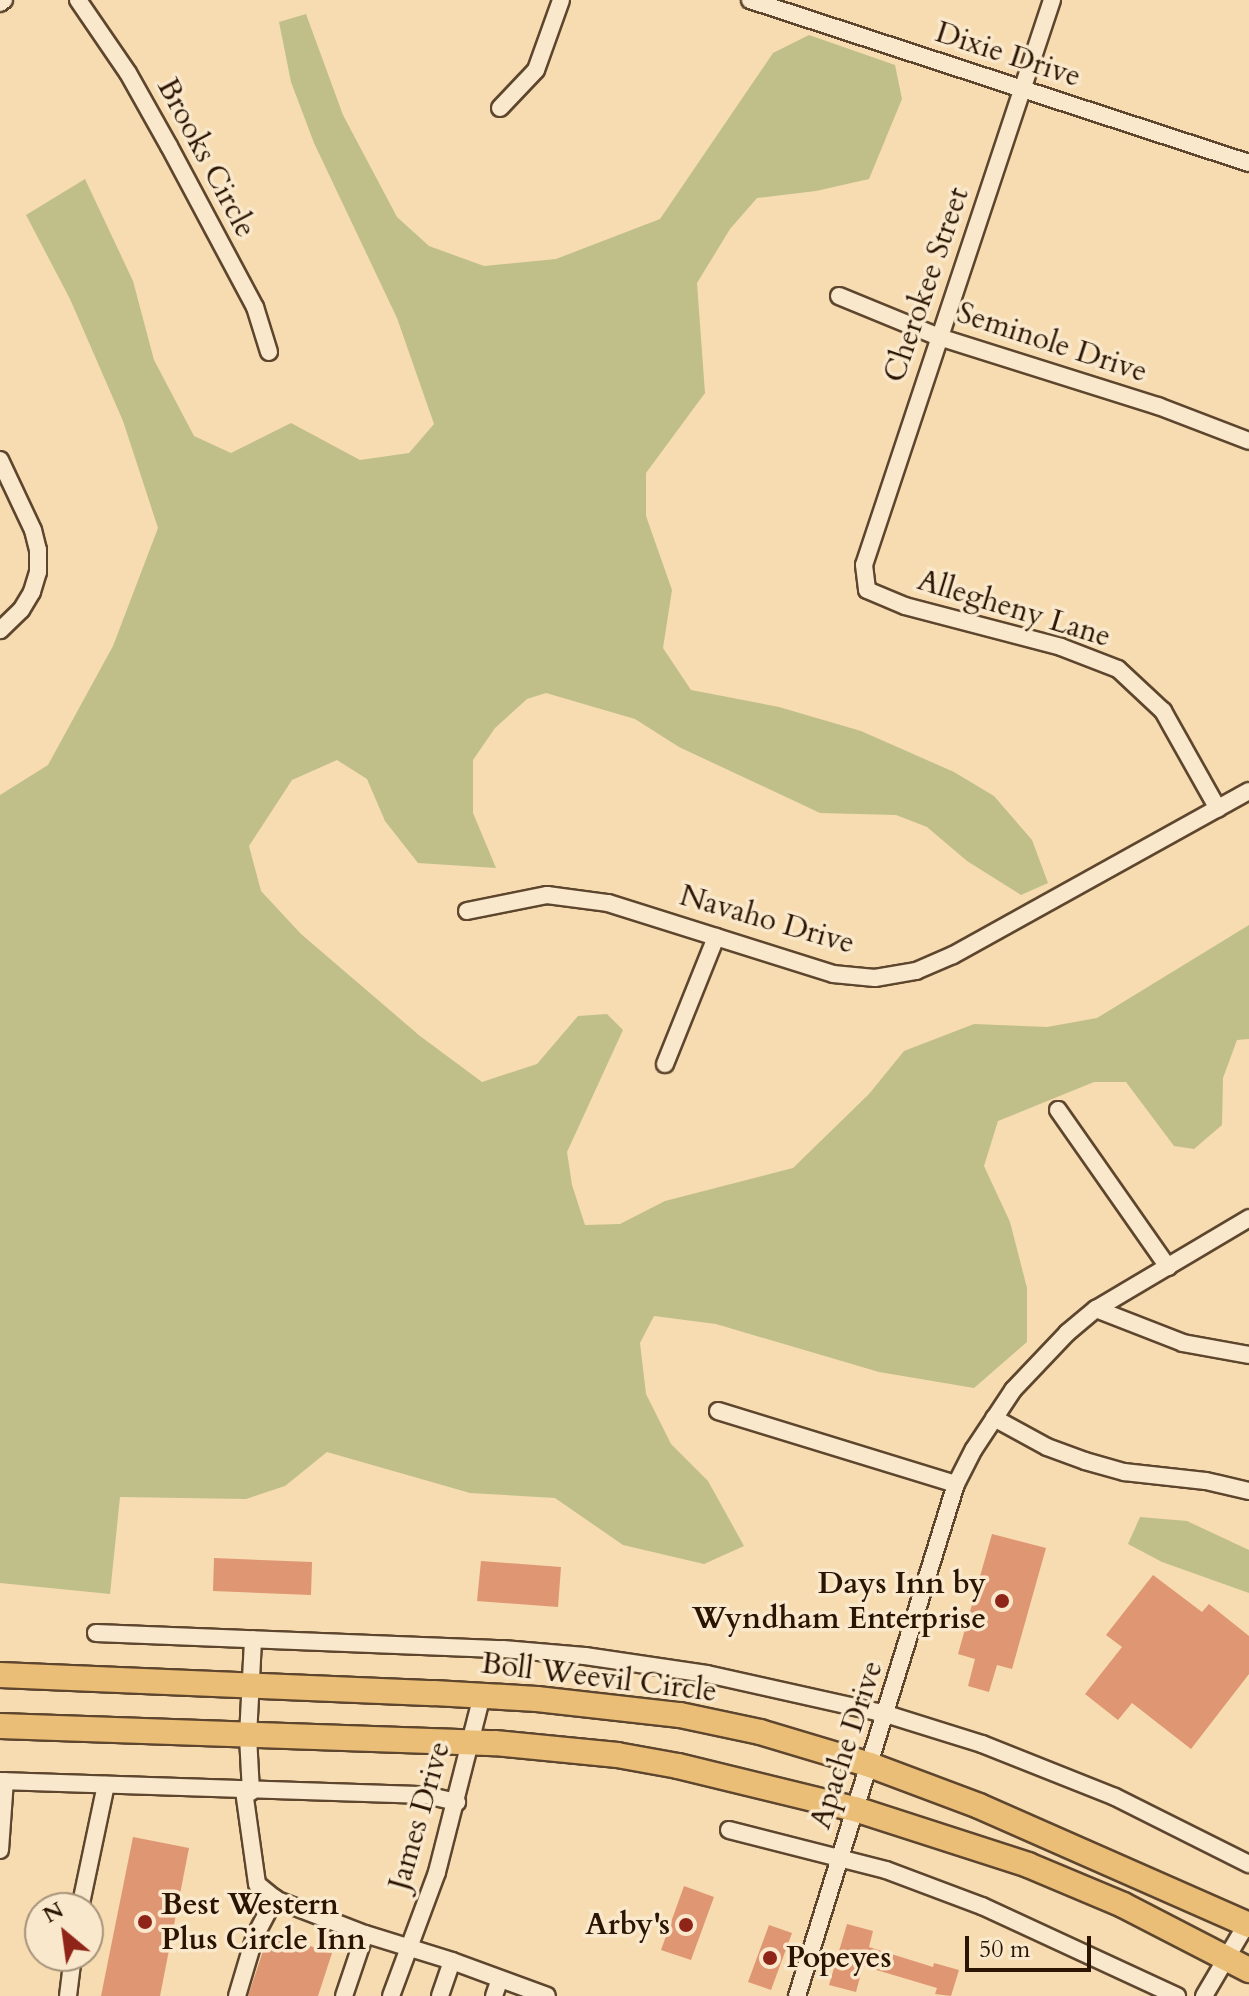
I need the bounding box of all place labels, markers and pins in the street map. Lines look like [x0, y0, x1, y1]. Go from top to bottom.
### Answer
place label: Days Inn by Wyndham Enterprise [692, 1566, 986, 1636]
marker: Days Inn by Wyndham Enterprise [993, 1592, 1011, 1610]
place label: Best Western Plus Circle Inn [161, 1887, 366, 1958]
place label: Arby's [585, 1907, 670, 1943]
marker: Best Western Plus Circle Inn [136, 1913, 154, 1931]
marker: Arby's [677, 1916, 695, 1934]
place label: Popeyes [786, 1940, 892, 1976]
marker: Popeyes [761, 1949, 779, 1967]

